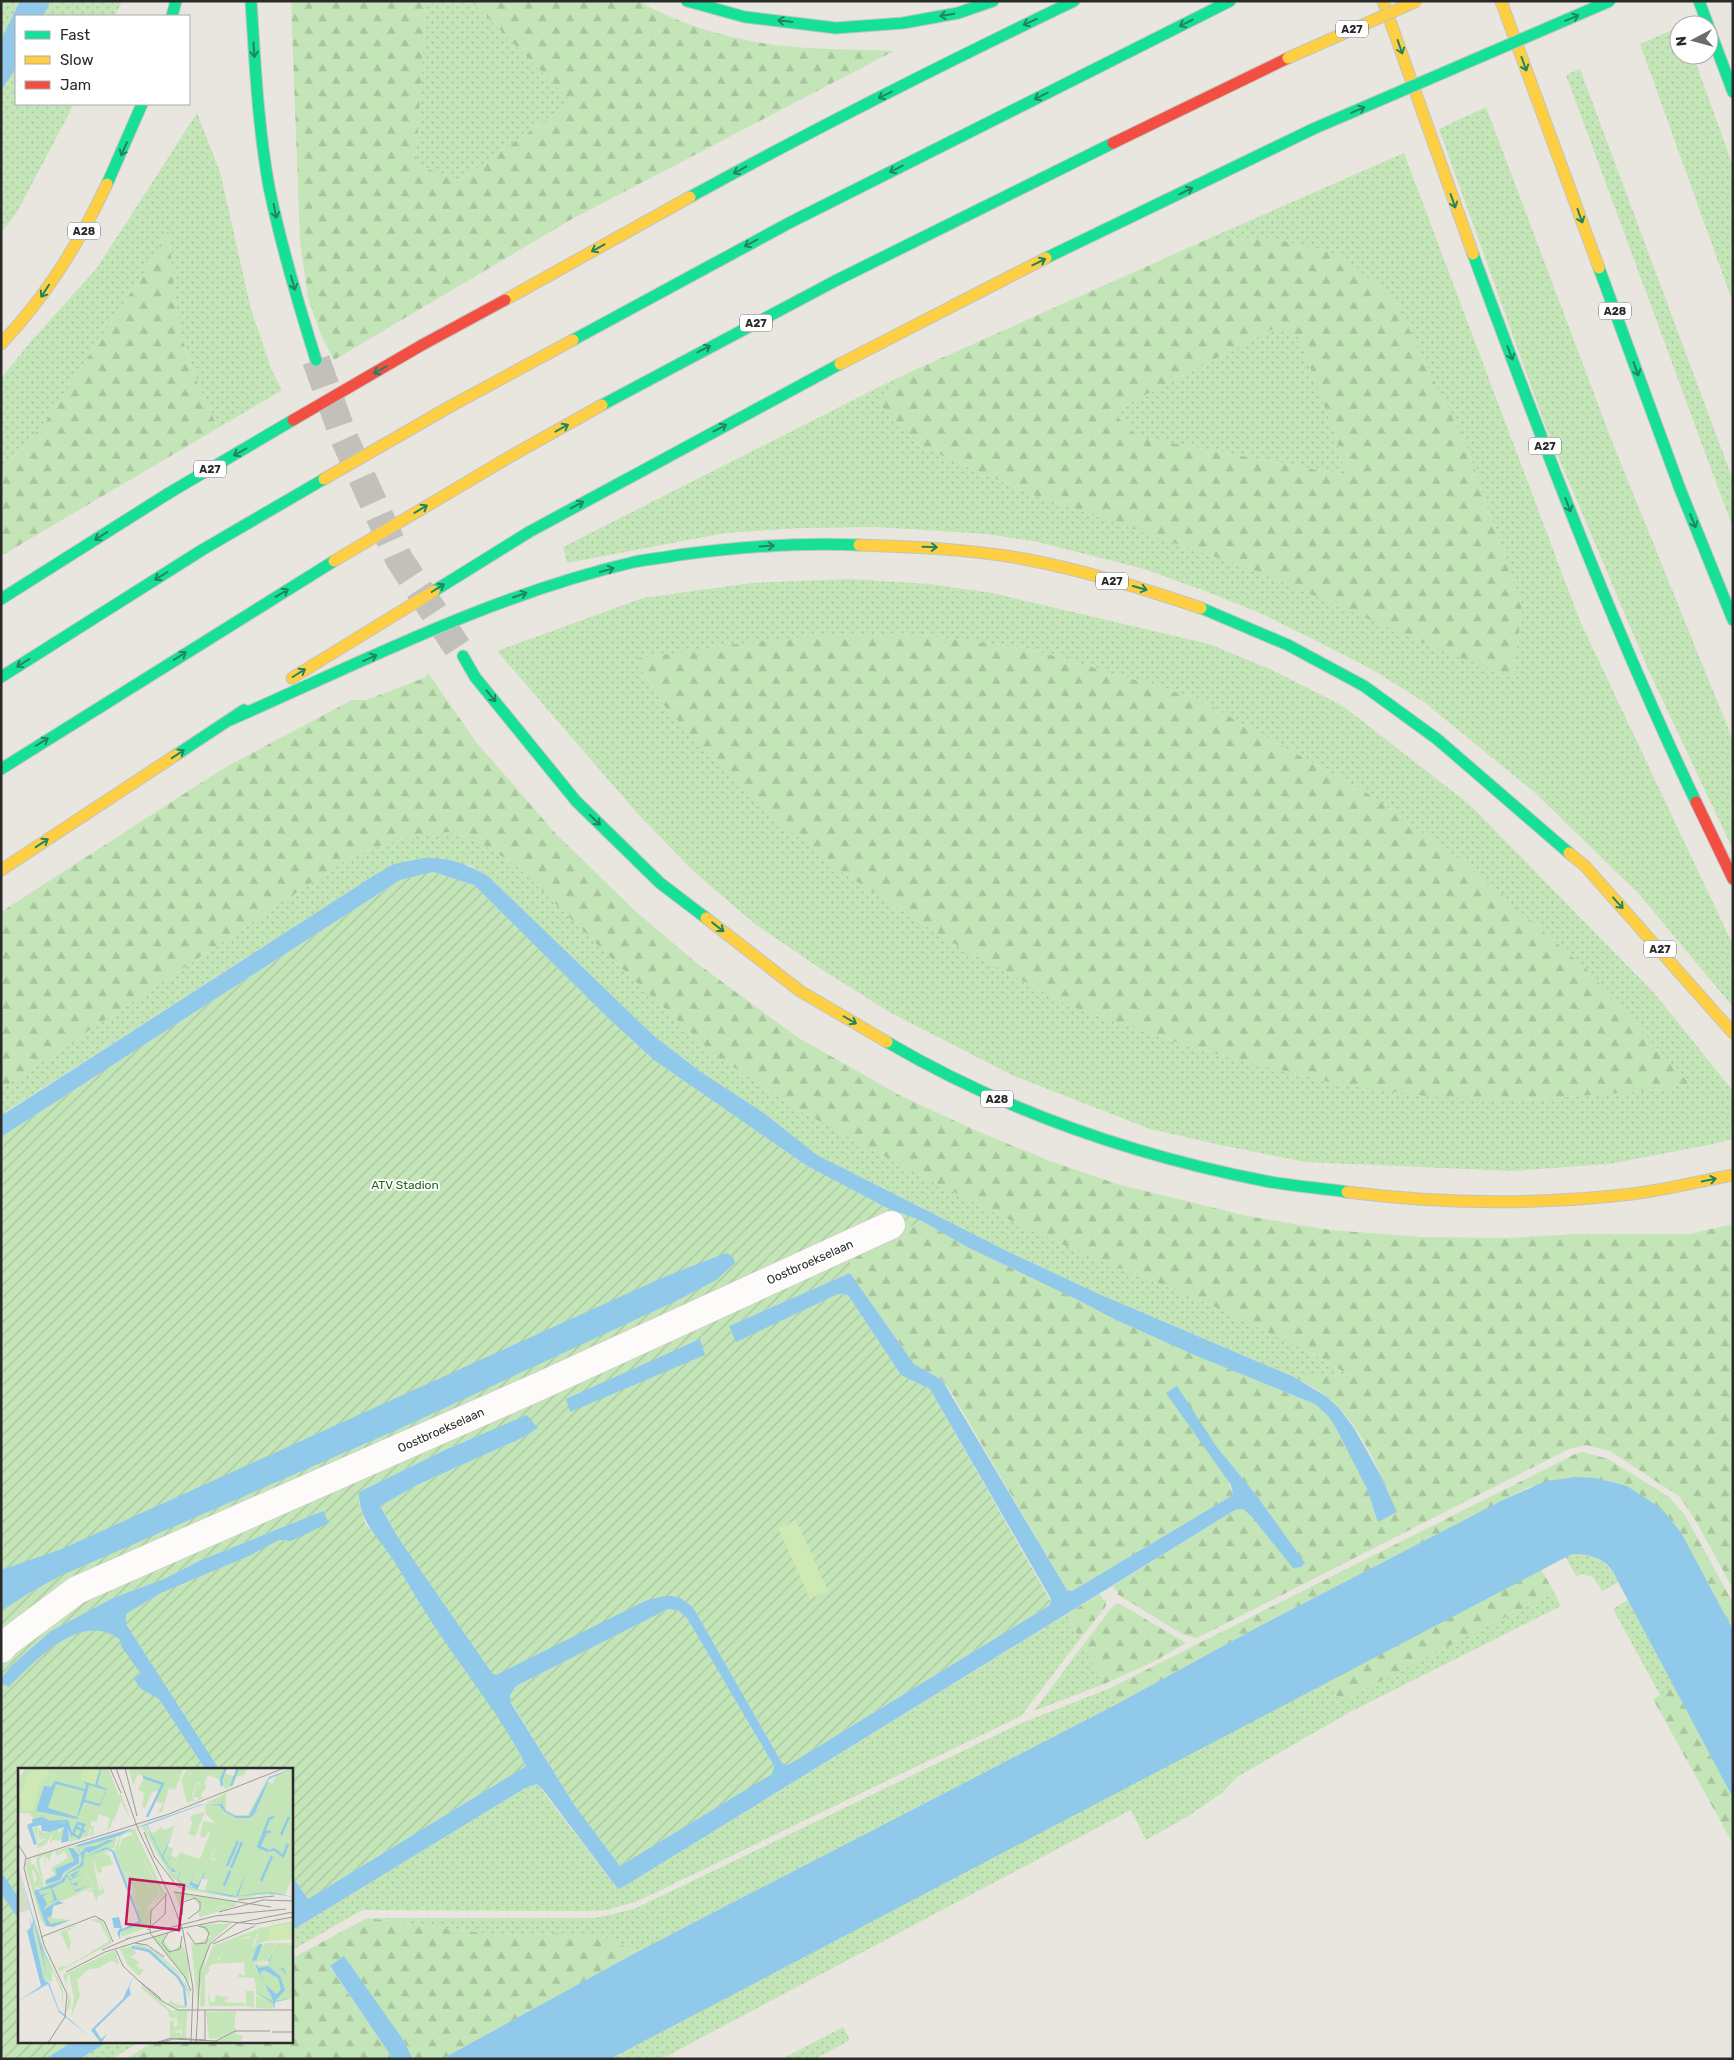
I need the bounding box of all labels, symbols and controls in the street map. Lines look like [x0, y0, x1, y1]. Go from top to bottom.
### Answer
one-way arrow [939, 11, 955, 21]
one-way arrow [1564, 12, 1579, 22]
legend [15, 15, 190, 105]
north arrow [1669, 15, 1719, 65]
one-way arrow [778, 16, 794, 26]
one-way arrow [1023, 18, 1038, 27]
one-way arrow [1179, 19, 1194, 28]
road number: A27 [1336, 20, 1368, 38]
text: Fast [60, 26, 90, 44]
text: N [1673, 35, 1691, 47]
one-way arrow [1395, 39, 1405, 55]
one-way arrow [250, 42, 259, 58]
text: Slow [60, 51, 93, 69]
one-way arrow [1520, 55, 1529, 71]
text: Jam [60, 76, 91, 94]
one-way arrow [877, 90, 892, 100]
one-way arrow [1034, 92, 1049, 101]
one-way arrow [1350, 104, 1365, 114]
one-way arrow [119, 141, 129, 156]
one-way arrow [734, 165, 748, 175]
one-way arrow [889, 165, 904, 174]
one-way arrow [1178, 186, 1193, 195]
one-way arrow [1449, 192, 1458, 208]
one-way arrow [271, 202, 280, 218]
one-way arrow [1576, 208, 1585, 223]
road number: A28 [68, 222, 100, 240]
one-way arrow [744, 239, 759, 248]
one-way arrow [591, 244, 606, 253]
one-way arrow [1032, 256, 1047, 266]
one-way arrow [289, 275, 299, 291]
one-way arrow [40, 283, 50, 297]
road number: A28 [1599, 302, 1631, 320]
road number: A27 [740, 314, 772, 332]
one-way arrow [697, 344, 712, 354]
one-way arrow [1506, 345, 1516, 360]
one-way arrow [1632, 360, 1641, 376]
one-way arrow [374, 365, 388, 375]
one-way arrow [554, 423, 569, 432]
one-way arrow [713, 423, 728, 433]
road number: A27 [1529, 438, 1561, 454]
one-way arrow [233, 447, 248, 457]
road number: A27 [194, 460, 226, 478]
one-way arrow [1564, 497, 1573, 512]
one-way arrow [570, 500, 584, 510]
one-way arrow [414, 504, 428, 514]
one-way arrow [1689, 513, 1698, 528]
one-way arrow [94, 531, 108, 541]
one-way arrow [759, 542, 775, 551]
one-way arrow [921, 543, 937, 552]
one-way arrow [598, 564, 614, 574]
one-way arrow [154, 572, 168, 582]
road number: A27 [1096, 572, 1128, 590]
one-way arrow [430, 583, 444, 593]
one-way arrow [1132, 584, 1148, 594]
one-way arrow [274, 587, 288, 597]
one-way arrow [512, 590, 528, 600]
one-way arrow [172, 650, 186, 660]
one-way arrow [362, 653, 377, 663]
one-way arrow [17, 659, 31, 669]
one-way arrow [292, 668, 306, 678]
one-way arrow [485, 689, 496, 702]
one-way arrow [35, 737, 49, 747]
one-way arrow [170, 749, 184, 759]
one-way arrow [589, 814, 602, 826]
one-way arrow [35, 838, 49, 848]
one-way arrow [1612, 896, 1624, 909]
one-way arrow [711, 921, 724, 932]
road number: A27 [1644, 941, 1676, 958]
one-way arrow [843, 1016, 857, 1026]
road number: A28 [981, 1090, 1013, 1108]
one-way arrow [1701, 1175, 1717, 1184]
park label: ATV Stadion [371, 1178, 439, 1192]
street label: Oostbroekselaan [765, 1237, 855, 1287]
street label: Oostbroekselaan [396, 1405, 486, 1455]
inset map [18, 1768, 292, 2042]

